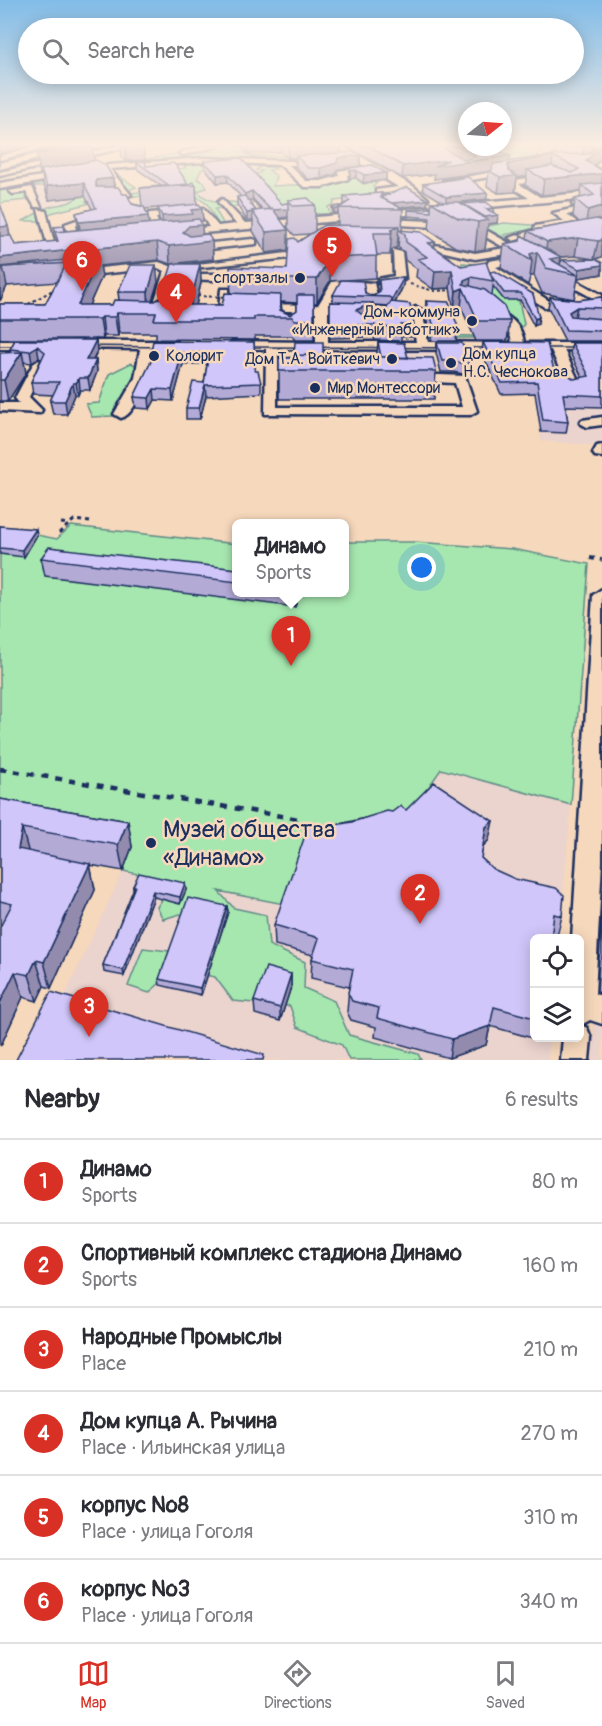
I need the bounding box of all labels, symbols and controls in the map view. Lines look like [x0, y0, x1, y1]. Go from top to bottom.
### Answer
search box [18, 18, 584, 84]
icon: search [39, 35, 72, 68]
text: Search here [87, 37, 194, 65]
north arrow [458, 102, 512, 156]
pin: 5 [312, 228, 352, 277]
pin: 6 [62, 242, 101, 291]
place label: спортзалы [214, 268, 288, 288]
marker: спортзалы [293, 271, 307, 285]
pin: 4 [156, 274, 195, 323]
place label: Дом-коммуна «Инженерный работник» [292, 302, 460, 340]
marker: Дом-коммуна «Инженерный работник» [465, 314, 479, 328]
place label: Дом купца Н.С. Чеснокова [462, 344, 568, 382]
place label: Колорит [166, 346, 224, 366]
marker: Колорит [147, 349, 161, 363]
place label: Дом Т.А. Войткевич [244, 349, 380, 369]
marker: Дом Т.А. Войткевич [385, 352, 399, 366]
marker: Дом купца Н.С. Чеснокова [444, 356, 458, 370]
place label: Мир Монтессори [327, 378, 440, 398]
marker: Мир Монтессори [308, 381, 322, 395]
popup [232, 519, 349, 597]
text: Динамо [255, 532, 326, 560]
your location [407, 553, 436, 582]
text: Sports [255, 560, 311, 585]
pin: 1 [272, 616, 310, 666]
place label: Музей общества «Динамо» [163, 815, 335, 872]
marker: Музей общества «Динамо» [144, 836, 158, 850]
pin: 2 [400, 874, 440, 924]
map controls [530, 934, 584, 1042]
button: locate [530, 934, 584, 988]
pin: 3 [70, 988, 109, 1037]
button: layers [530, 988, 584, 1042]
text: Nearby [24, 1083, 100, 1115]
text: 6 results [505, 1087, 578, 1112]
text: Динамо [81, 1155, 152, 1183]
text: 1 [40, 1169, 47, 1194]
text: 80 m [532, 1169, 578, 1194]
text: Sports [81, 1183, 137, 1208]
text: Спортивный комплекс стадиона Динамо [81, 1239, 462, 1267]
text: 2 [38, 1253, 49, 1278]
text: 160 m [523, 1253, 578, 1278]
text: Sports [81, 1267, 137, 1292]
text: Народные Промыслы [81, 1323, 282, 1351]
text: 3 [38, 1337, 49, 1362]
text: 210 m [523, 1337, 578, 1362]
text: Place [81, 1351, 126, 1376]
text: Дом купца А. Рычина [81, 1407, 277, 1435]
text: 4 [38, 1421, 49, 1446]
text: 270 m [520, 1421, 578, 1446]
text: Place · Ильинская улица [81, 1435, 285, 1460]
text: корпус №8 [81, 1491, 189, 1519]
text: 5 [38, 1505, 49, 1530]
text: 310 m [523, 1505, 578, 1530]
text: Place · улица Гоголя [81, 1519, 253, 1544]
text: корпус №3 [81, 1575, 190, 1603]
text: 6 [38, 1589, 49, 1614]
text: 340 m [519, 1589, 578, 1614]
text: Place · улица Гоголя [81, 1603, 253, 1628]
tab: Map [77, 1657, 110, 1713]
tab: Directions [264, 1657, 332, 1713]
tab: Saved [485, 1657, 525, 1713]

